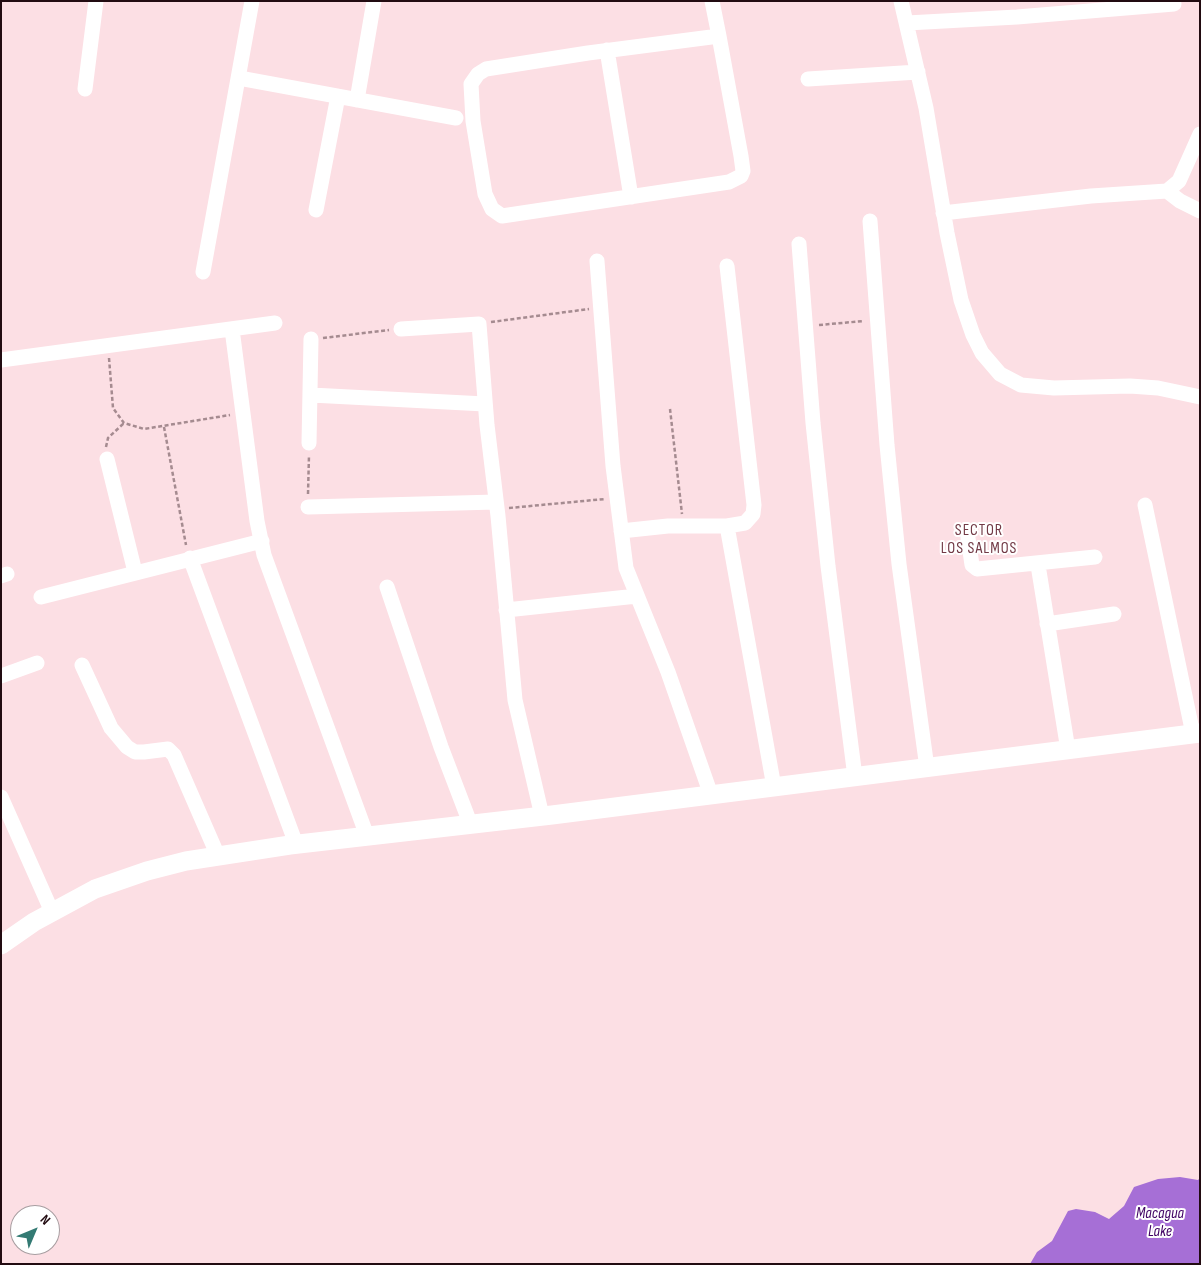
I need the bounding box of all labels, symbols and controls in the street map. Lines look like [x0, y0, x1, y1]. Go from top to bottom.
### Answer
district label: SECTOR LOS SALMOS [939, 521, 1019, 559]
water label: Macagua Lake [1136, 1204, 1184, 1242]
north arrow [10, 1205, 60, 1255]
text: N [37, 1211, 54, 1228]

